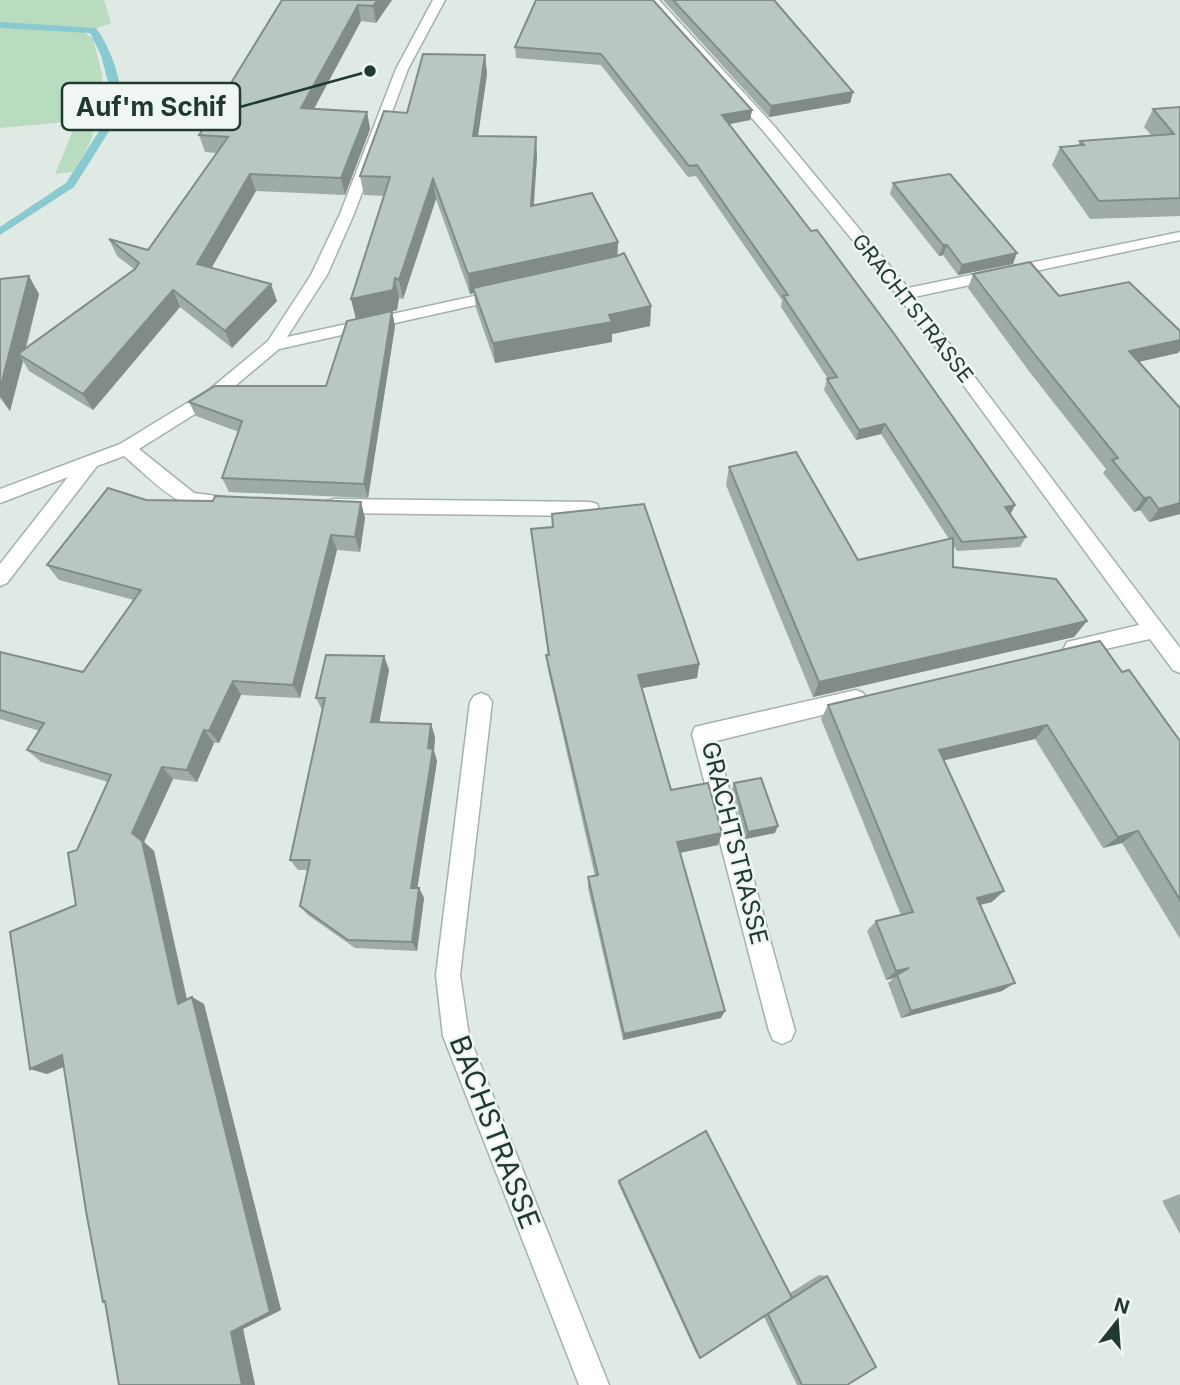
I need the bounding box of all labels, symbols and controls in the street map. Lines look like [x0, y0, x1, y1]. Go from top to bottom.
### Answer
callout: Auf'm Schif [62, 83, 240, 130]
text: Auf'm Schif [76, 91, 227, 122]
street label: GRACHTSTRASSE [847, 229, 979, 387]
street label: GRACHTSTRASSE [696, 739, 774, 947]
street label: BACHSTRASSE [443, 1031, 547, 1233]
north arrow [1082, 1287, 1152, 1357]
text: N [1112, 1293, 1132, 1319]

